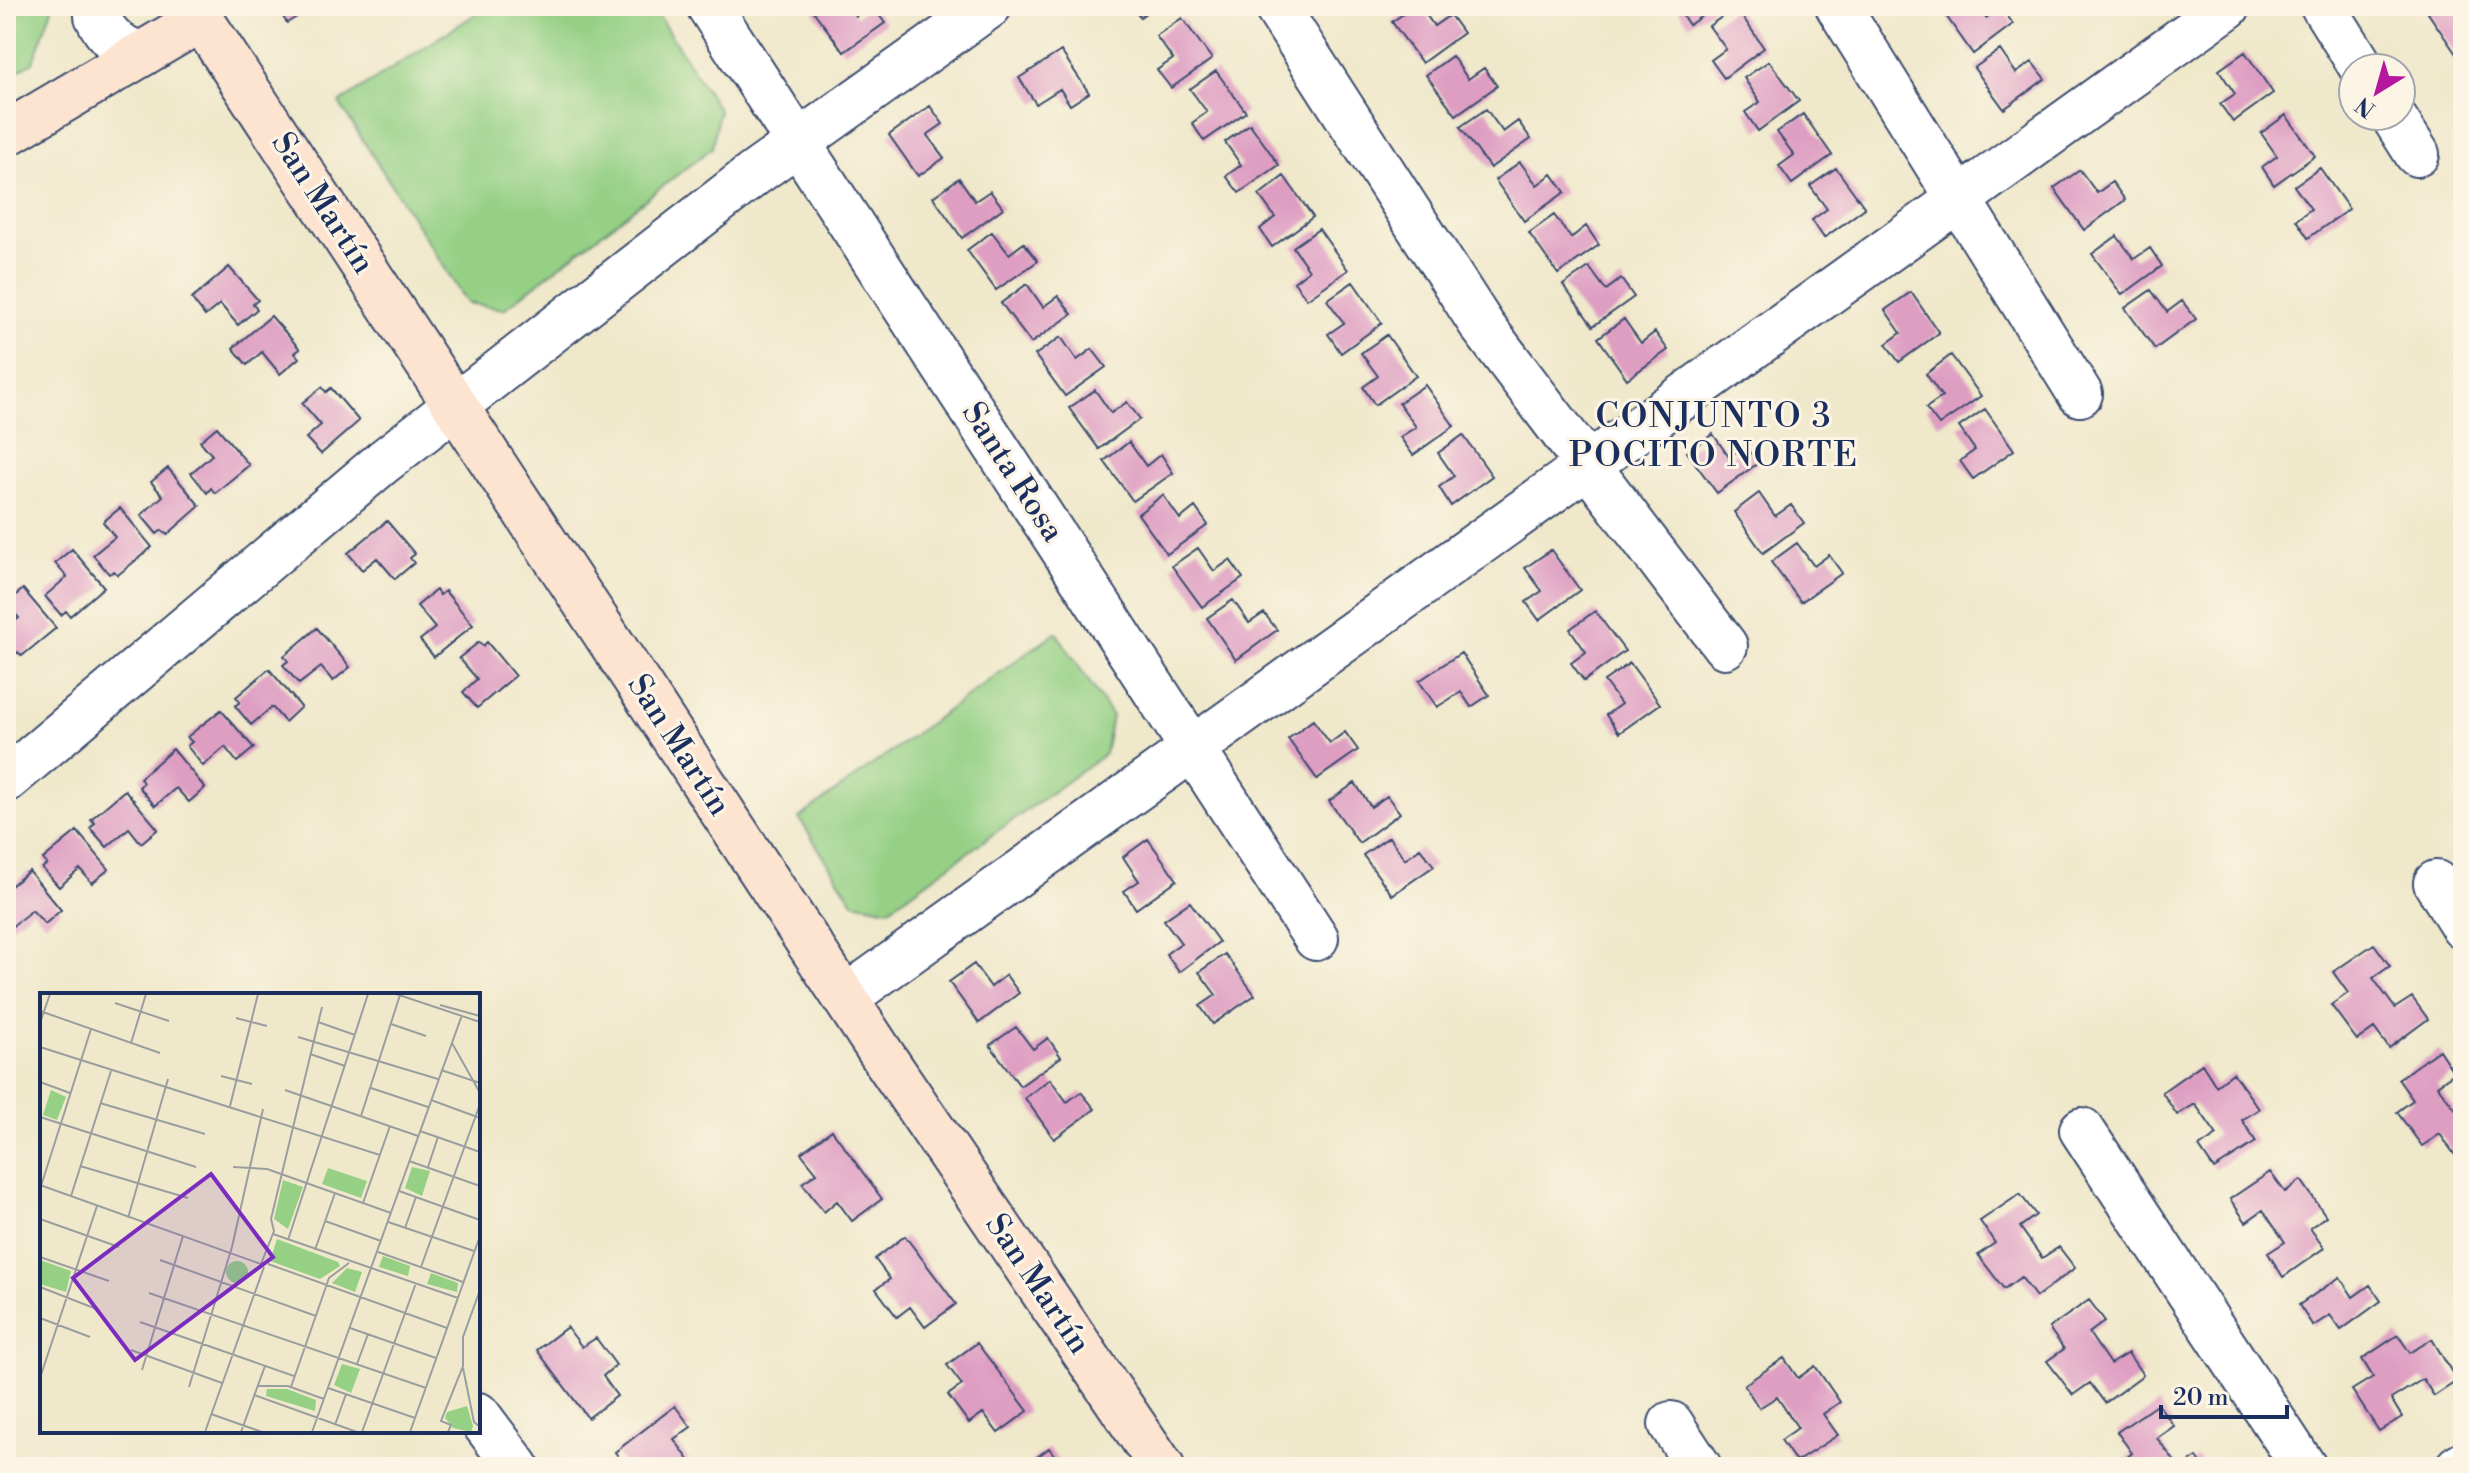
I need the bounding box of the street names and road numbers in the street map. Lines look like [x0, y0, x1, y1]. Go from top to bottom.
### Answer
street label: San Martín [263, 125, 383, 281]
street label: Santa Rosa [953, 395, 1073, 550]
street label: San Martín [619, 667, 739, 823]
street label: San Martín [977, 1206, 1099, 1362]

